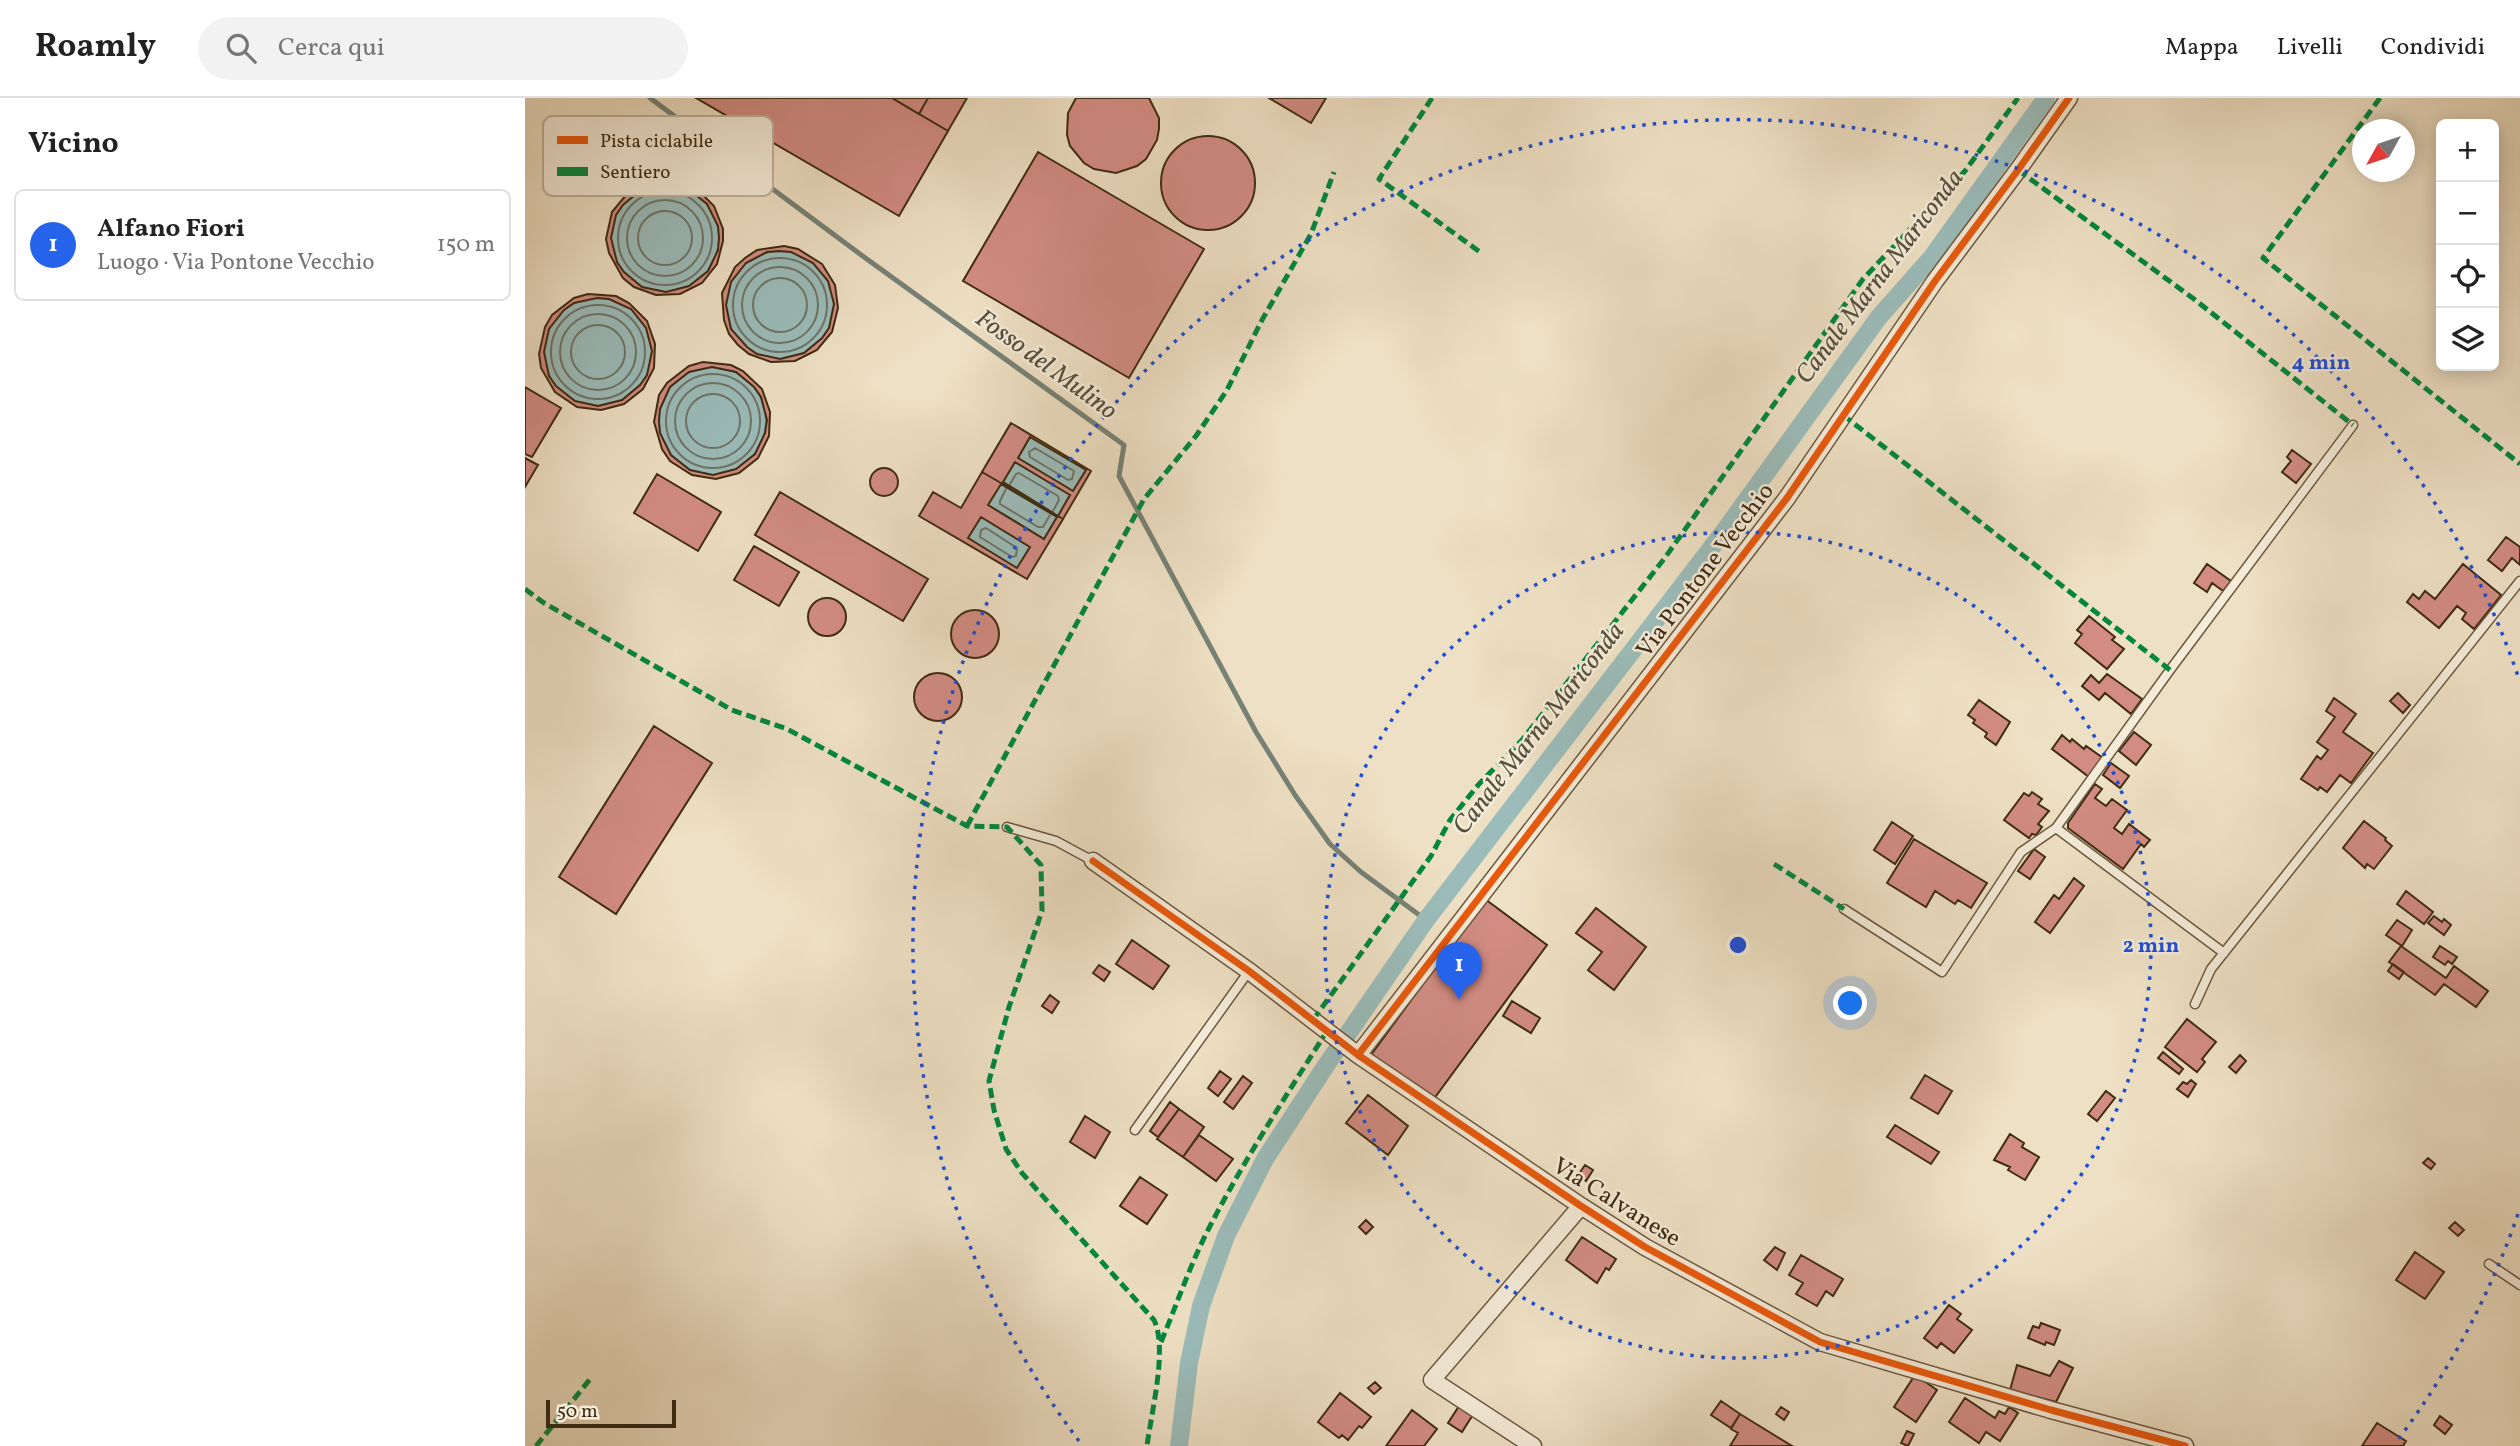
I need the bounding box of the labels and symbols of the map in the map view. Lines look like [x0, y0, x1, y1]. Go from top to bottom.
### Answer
legend [543, 116, 773, 196]
north arrow [2352, 119, 2415, 182]
text: Pista ciclabile [600, 129, 713, 155]
text: Sentiero [600, 160, 670, 186]
water label: Canale Marna Mariconda [1787, 162, 1973, 392]
water label: Fosso del Mulino [968, 301, 1124, 429]
text: 4 min [2292, 349, 2350, 378]
street label: Via Pontone Vecchio [1629, 476, 1783, 666]
water label: Canale Marna Mariconda [1445, 615, 1633, 843]
text: 2 min [2123, 932, 2179, 961]
centre of rings [1726, 933, 1750, 957]
pin: 1 [1436, 942, 1482, 1000]
your location [1833, 986, 1867, 1020]
street label: Via Calvanese [1545, 1150, 1687, 1256]
scale bar [546, 1397, 675, 1429]

